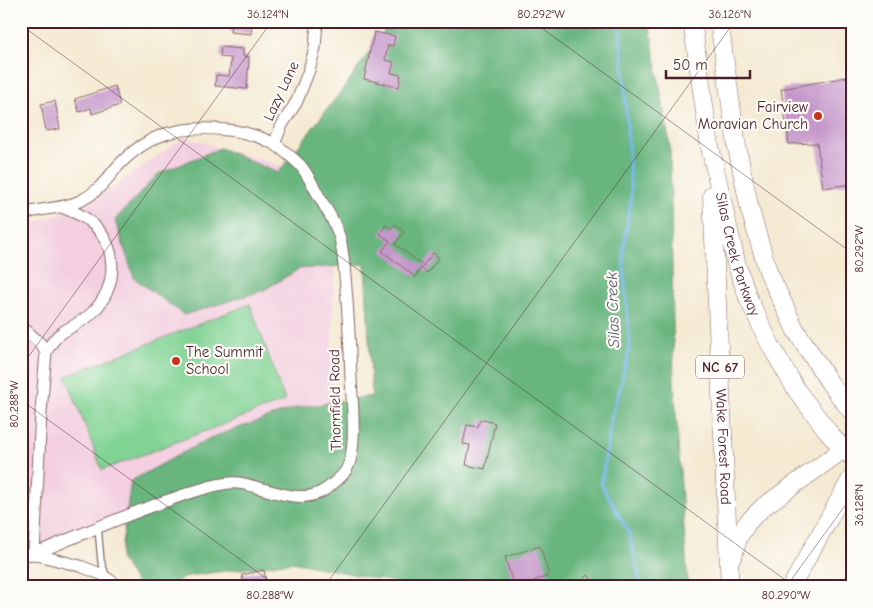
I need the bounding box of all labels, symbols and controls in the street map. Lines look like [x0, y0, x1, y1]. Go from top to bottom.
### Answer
text: 36.124°N [247, 7, 289, 21]
text: 80.292°W [517, 7, 565, 21]
text: 36.126°N [709, 7, 751, 21]
scale bar [666, 48, 749, 80]
text: 50 m [673, 56, 708, 74]
street label: Lazy Lane [259, 58, 303, 124]
place label: Fairview Moravian Church [698, 98, 808, 133]
marker: Fairview Moravian Church [812, 110, 824, 122]
street label: Silas Creek Parkway [712, 191, 764, 319]
text: 80.292°W [852, 225, 866, 273]
water label: Silas Creek [603, 272, 623, 348]
place label: The Summit School [186, 343, 264, 378]
street label: Thornfield Road [325, 349, 345, 451]
marker: The Summit School [170, 355, 182, 367]
road number: NC 67 [696, 356, 744, 378]
text: 80.288°W [7, 380, 21, 428]
street label: Wake Forest Road [712, 388, 735, 505]
text: 36.128°N [852, 484, 866, 526]
text: 80.288°W [246, 588, 294, 602]
text: 80.290°W [762, 588, 811, 602]

